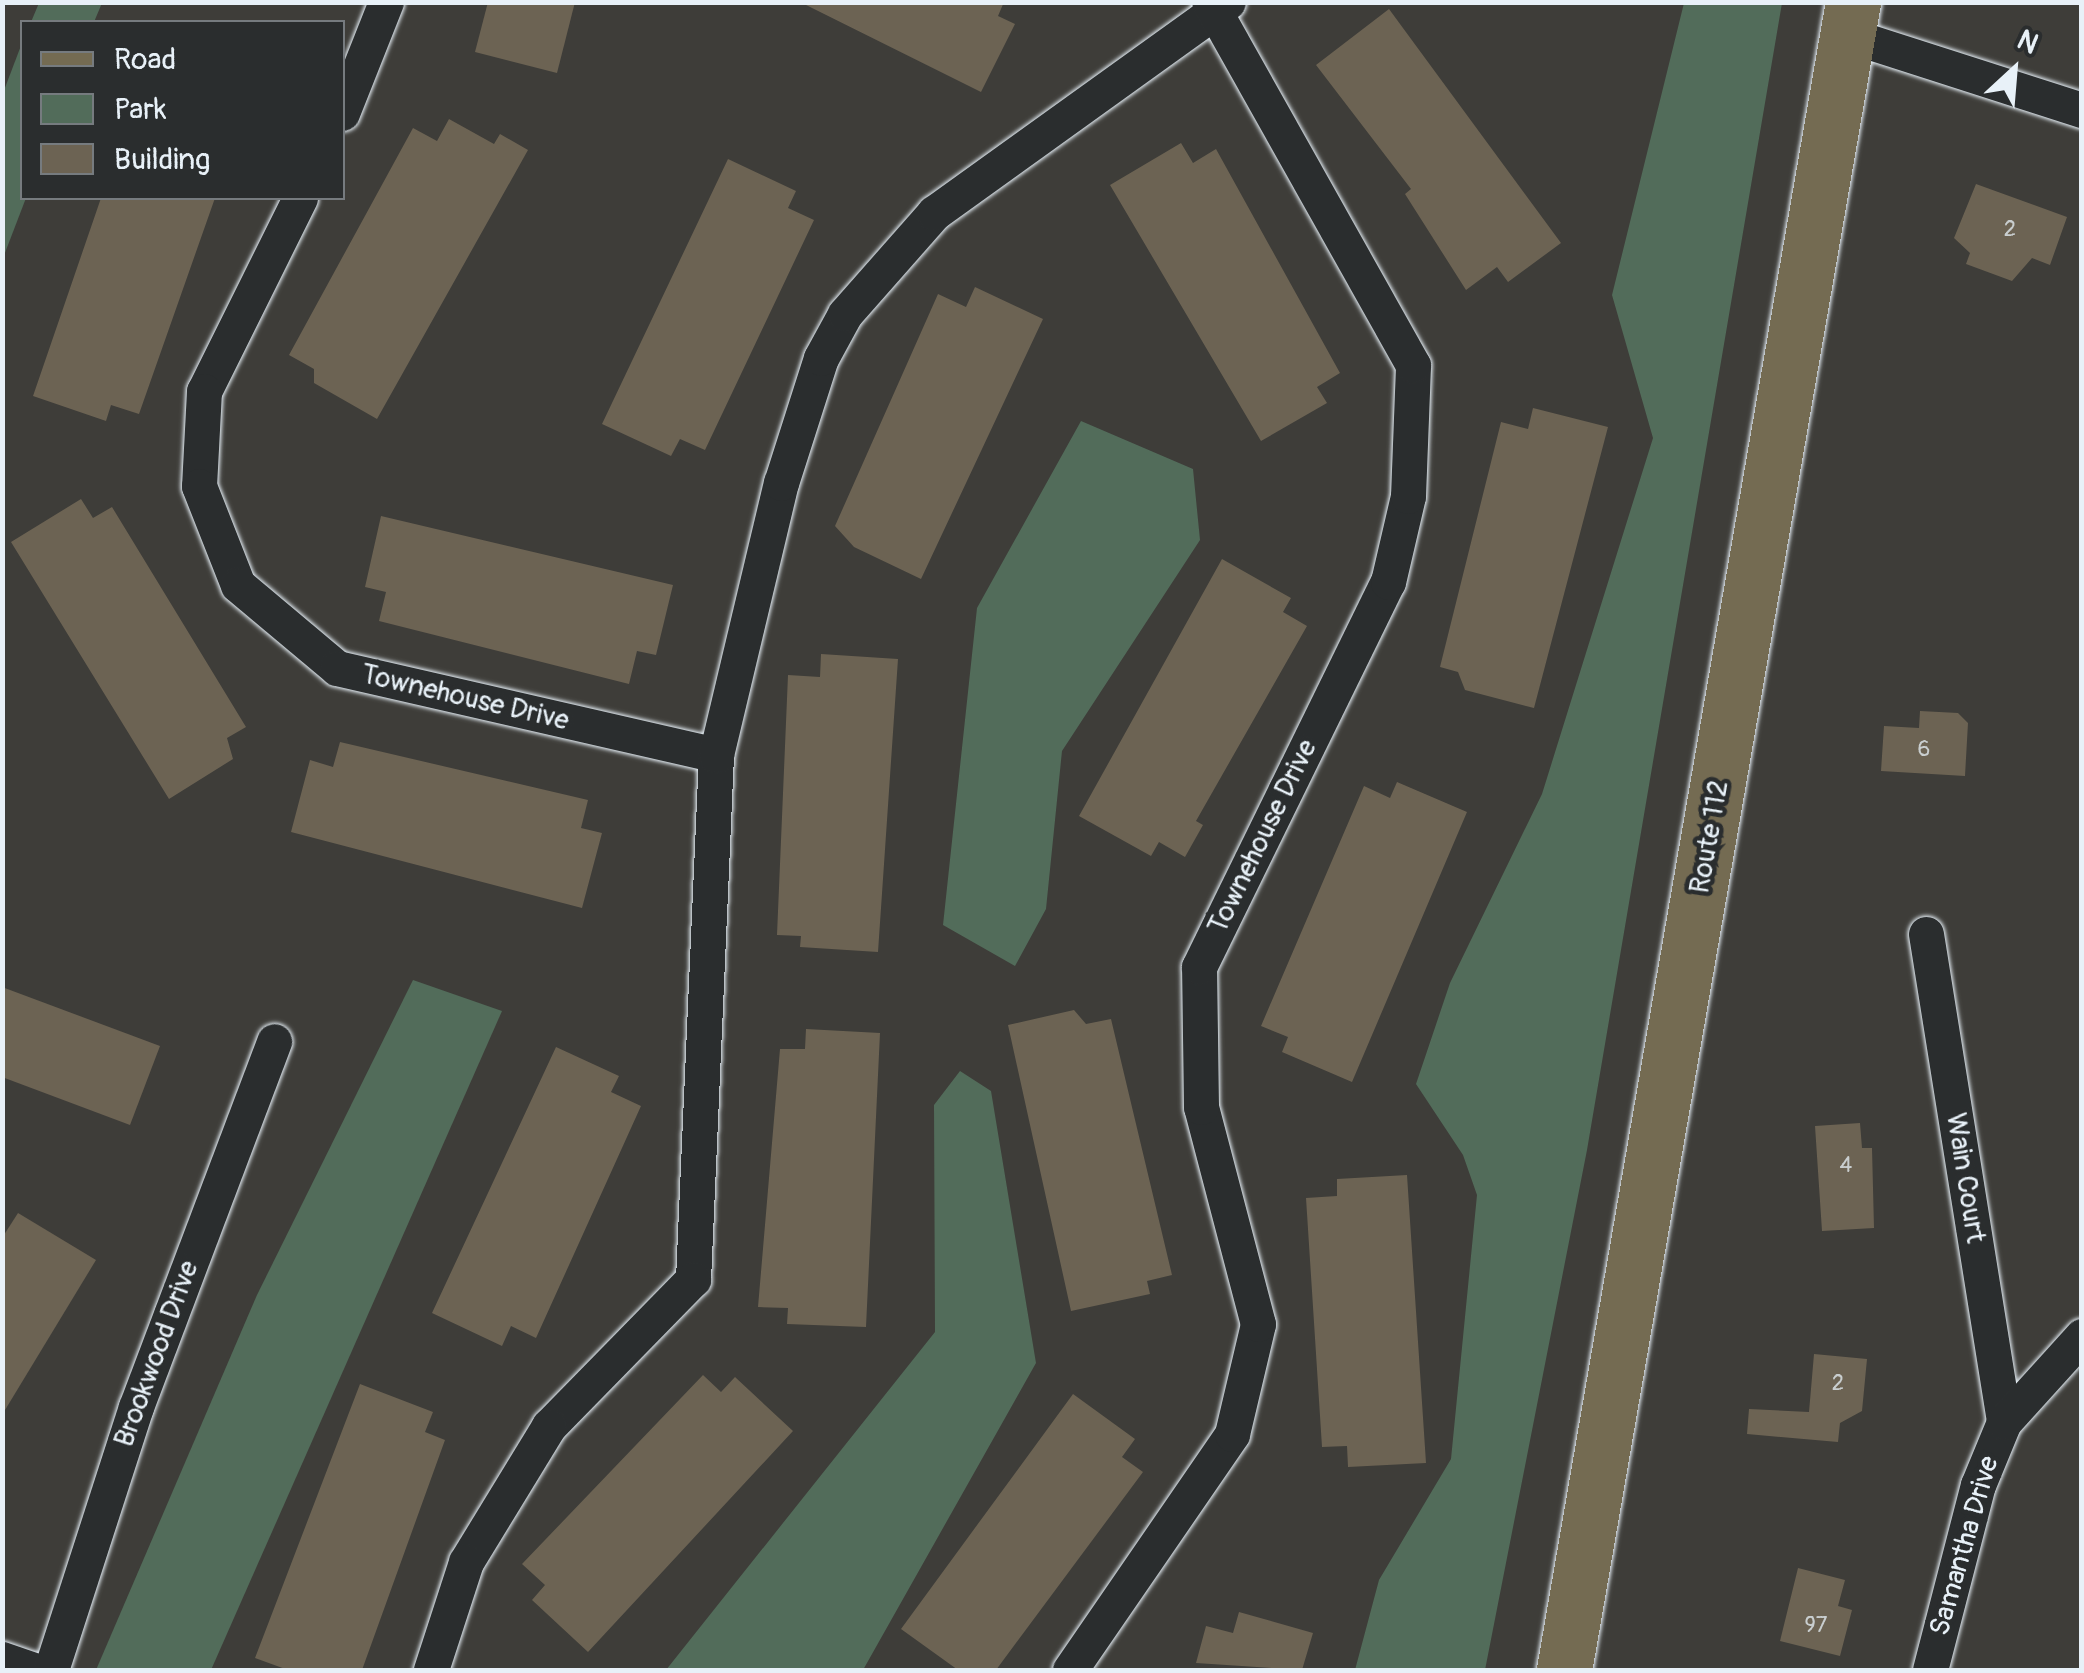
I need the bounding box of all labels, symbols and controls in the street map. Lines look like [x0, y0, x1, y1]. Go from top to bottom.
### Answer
legend [20, 20, 345, 200]
north arrow [1964, 20, 2064, 120]
text: N [2011, 23, 2044, 62]
text: Road [114, 41, 176, 78]
text: Park [114, 91, 167, 128]
text: Building [114, 141, 210, 178]
house number: 2 [2004, 217, 2016, 243]
street label: Townehouse Drive [358, 658, 572, 738]
street label: Townehouse Drive [1201, 734, 1325, 940]
house number: 6 [1918, 737, 1930, 763]
street label: Route 112 [1684, 778, 1736, 896]
street label: Wain Court [1938, 1111, 1992, 1245]
house number: 4 [1840, 1153, 1852, 1179]
street label: Brookwood Drive [108, 1256, 206, 1452]
house number: 2 [1832, 1371, 1844, 1397]
street label: Samantha Drive [1923, 1452, 2007, 1640]
house number: 97 [1805, 1613, 1827, 1639]

